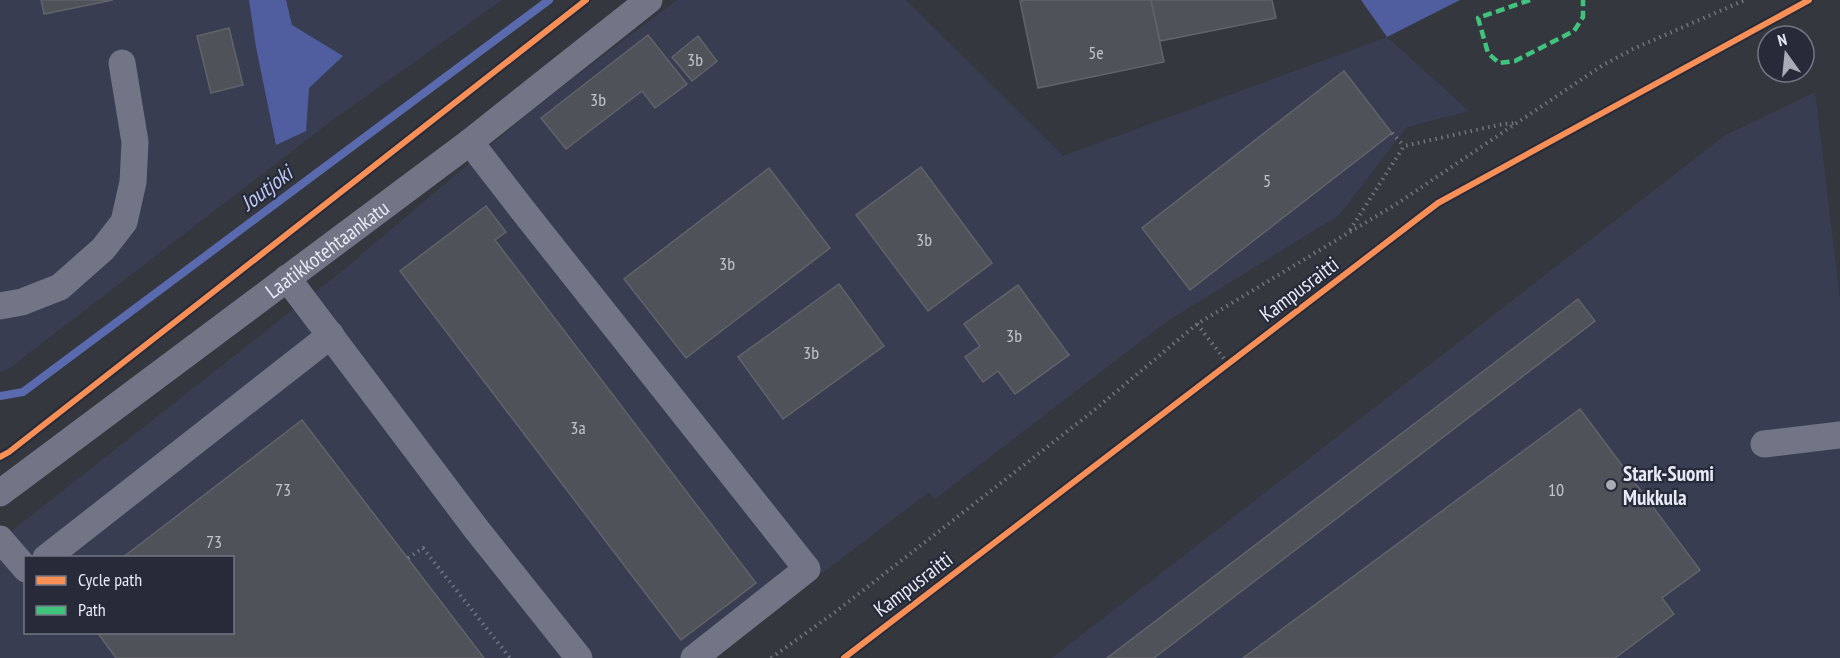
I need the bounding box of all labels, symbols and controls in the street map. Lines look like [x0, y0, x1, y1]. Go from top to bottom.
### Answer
north arrow [1756, 24, 1816, 84]
text: N [1775, 29, 1789, 50]
house number: 5e [1088, 41, 1104, 64]
house number: 3b [687, 48, 703, 71]
house number: 3b [590, 88, 606, 111]
water label: Joutjoki [234, 157, 300, 217]
house number: 5 [1263, 169, 1271, 192]
street label: Laatikkotehtaankatu [260, 194, 394, 304]
house number: 3b [916, 228, 932, 251]
street label: Kampusraitti [1254, 250, 1344, 328]
house number: 3b [719, 252, 735, 275]
house number: 3b [1006, 324, 1022, 347]
house number: 3b [803, 341, 819, 364]
house number: 3a [570, 416, 586, 439]
place label: Stark-Suomi Mukkula [1623, 460, 1714, 511]
house number: 73 [275, 478, 291, 501]
house number: 10 [1548, 478, 1564, 501]
marker: Stark-Suomi Mukkula [1604, 478, 1618, 492]
house number: 73 [206, 530, 222, 553]
street label: Kampusraitti [868, 545, 958, 623]
legend [24, 556, 234, 634]
text: Cycle path [78, 568, 142, 591]
text: Path [78, 598, 106, 621]

